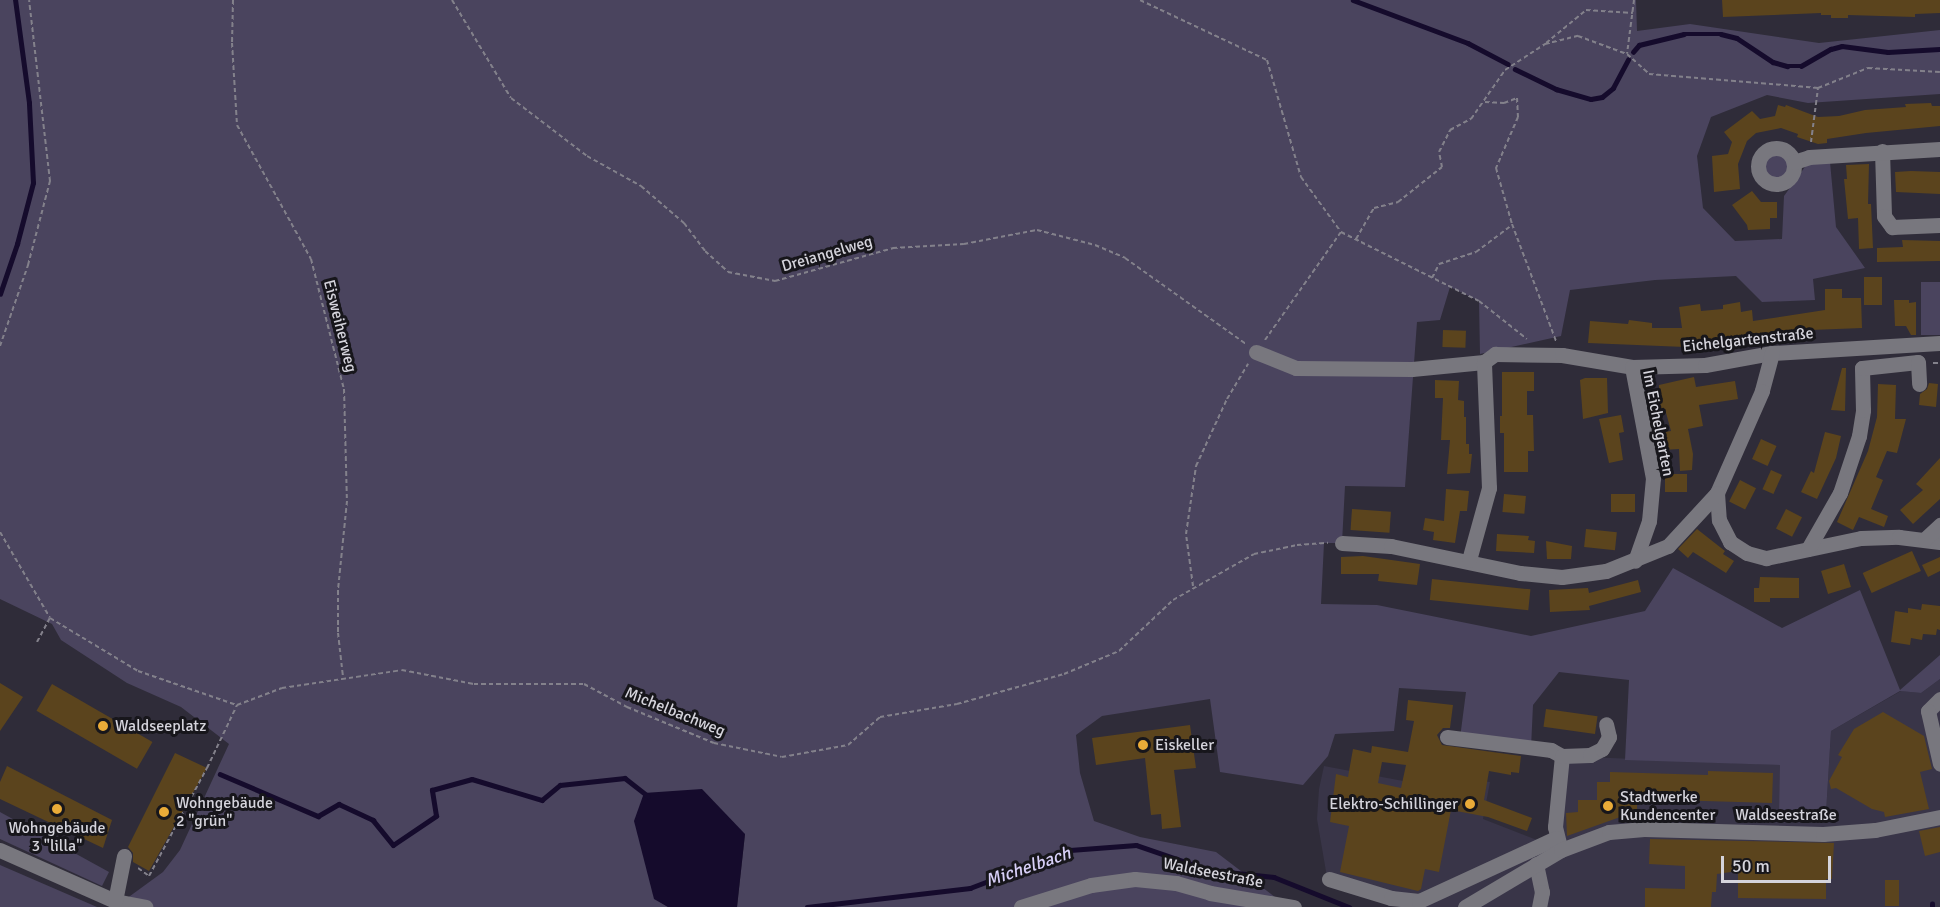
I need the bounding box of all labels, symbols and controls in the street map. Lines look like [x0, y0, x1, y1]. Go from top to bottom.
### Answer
street label: Dreiangelweg [779, 232, 875, 276]
street label: Eisweiherweg [319, 278, 361, 374]
street label: Eichelgartenstraße [1681, 324, 1815, 356]
street label: Im Eichelgarten [1638, 368, 1678, 478]
street label: Michelbachweg [622, 683, 728, 741]
place label: Waldseeplatz [115, 716, 206, 736]
marker: Waldseeplatz [96, 719, 110, 733]
place label: Eiskeller [1155, 735, 1214, 755]
marker: Eiskeller [1136, 738, 1150, 752]
place label: Stadtwerke Kundencenter [1620, 787, 1715, 825]
place label: Wohngebäude 2 "grün" [176, 793, 273, 831]
place label: Elektro-Schillinger [1329, 794, 1458, 814]
marker: Elektro-Schillinger [1463, 797, 1477, 811]
marker: Stadtwerke Kundencenter [1601, 799, 1615, 813]
marker: Wohngebäude 3 "lilla" [50, 802, 64, 816]
marker: Wohngebäude 2 "grün" [157, 805, 171, 819]
street label: Waldseestraße [1735, 805, 1837, 825]
place label: Wohngebäude 3 "lilla" [9, 818, 105, 856]
water label: Michelbach [982, 842, 1074, 892]
scale bar [1724, 844, 1834, 882]
street label: Waldseestraße [1161, 854, 1265, 892]
text: 50 m [1732, 855, 1770, 877]

